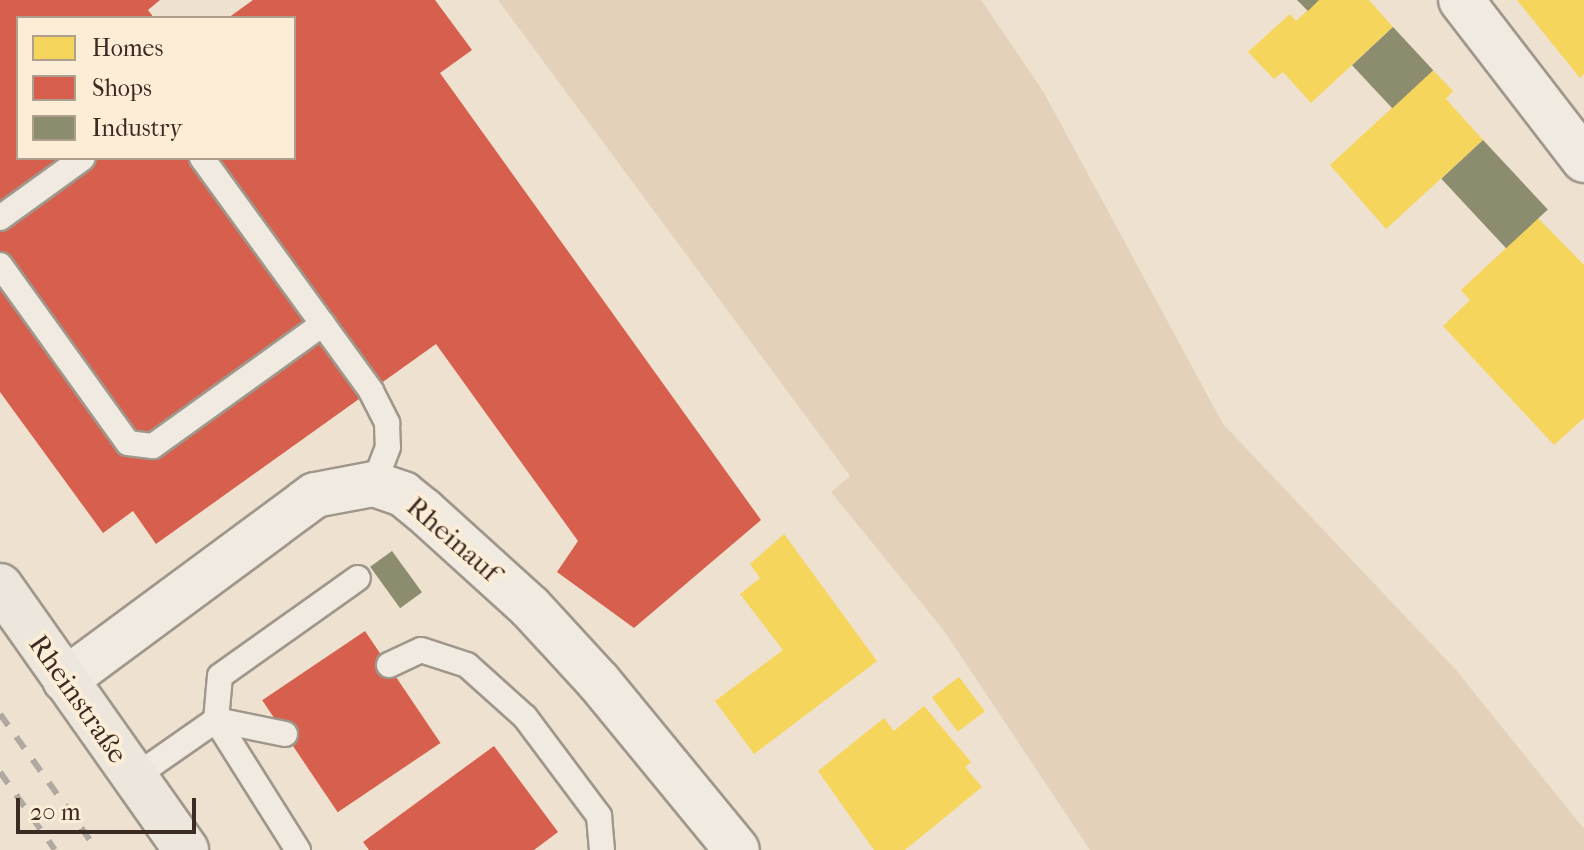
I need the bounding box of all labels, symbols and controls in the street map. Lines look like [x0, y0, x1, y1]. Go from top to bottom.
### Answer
legend [16, 16, 296, 160]
text: Homes [92, 34, 163, 62]
text: Shops [92, 74, 152, 102]
text: Industry [92, 114, 182, 142]
street label: Rheinauf [400, 490, 506, 588]
street label: Rheinstraße [22, 628, 134, 770]
scale bar [20, 782, 200, 832]
text: 20 m [30, 798, 81, 826]

